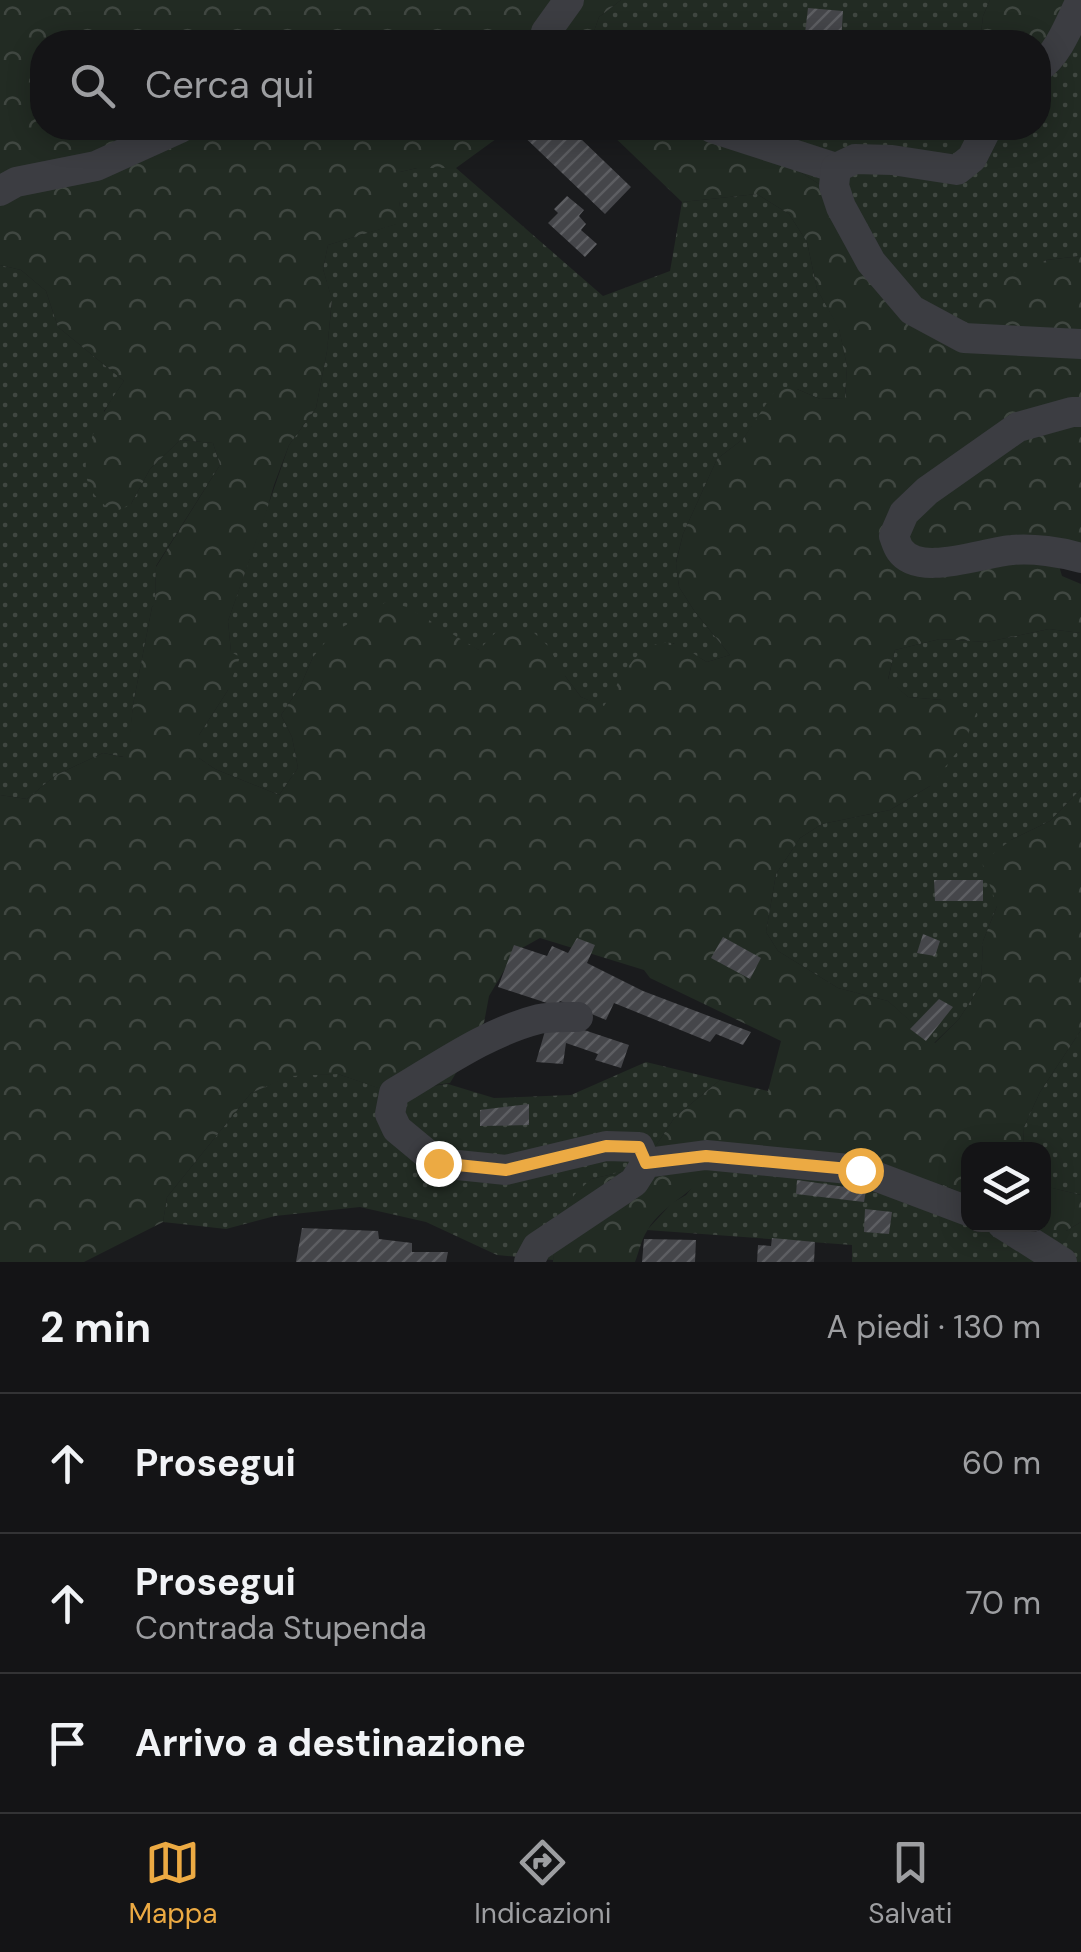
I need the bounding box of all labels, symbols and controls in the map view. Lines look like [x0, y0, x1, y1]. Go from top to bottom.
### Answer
search box [30, 30, 1051, 140]
icon: search [65, 58, 120, 113]
text: Cerca qui [145, 60, 314, 110]
route end [416, 1141, 462, 1187]
map controls [961, 1142, 1051, 1232]
button: layers [961, 1142, 1051, 1232]
route start [838, 1148, 884, 1194]
text: 2 min [40, 1300, 151, 1355]
text: A piedi · 130 m [826, 1306, 1041, 1348]
icon: ahead [40, 1436, 95, 1491]
text: Prosegui [135, 1438, 296, 1488]
text: 60 m [962, 1442, 1041, 1484]
text: Prosegui [135, 1557, 296, 1607]
icon: ahead [40, 1576, 95, 1631]
text: 70 m [965, 1582, 1041, 1624]
text: Contrada Stupenda [135, 1607, 427, 1649]
icon: arrive [40, 1716, 95, 1771]
text: Arrivo a destinazione [135, 1718, 526, 1768]
tab: Mappa [128, 1835, 217, 1932]
tab: Indicazioni [474, 1835, 611, 1932]
tab: Salvati [868, 1835, 953, 1932]

